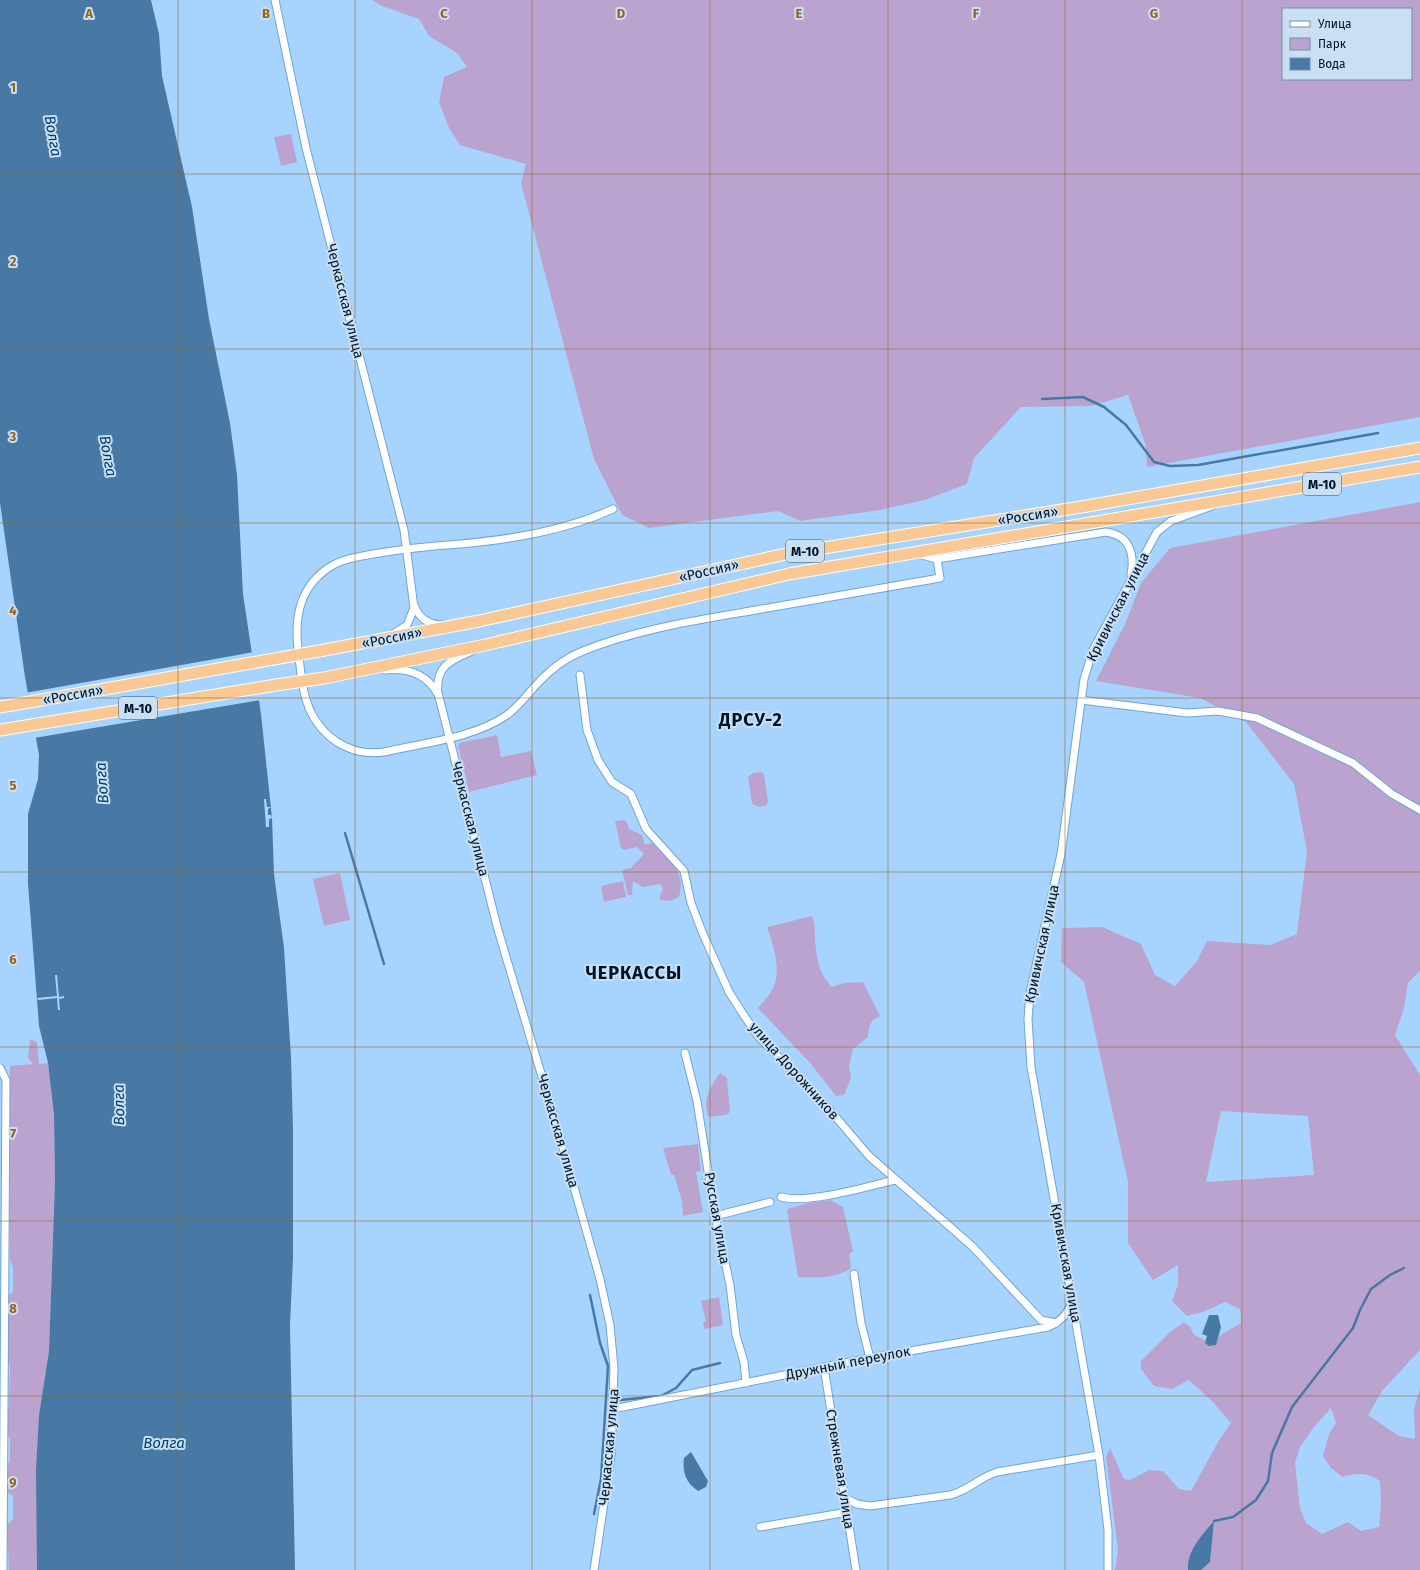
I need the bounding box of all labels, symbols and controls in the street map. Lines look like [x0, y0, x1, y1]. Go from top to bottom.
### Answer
text: A [84, 6, 93, 21]
text: B [262, 6, 270, 21]
text: C [440, 6, 448, 21]
text: D [617, 6, 626, 21]
text: E [796, 6, 803, 21]
text: F [973, 6, 980, 21]
text: G [1150, 6, 1158, 21]
legend [1282, 8, 1412, 80]
text: Улица [1318, 17, 1352, 31]
text: Парк [1318, 37, 1347, 51]
text: Вода [1318, 57, 1345, 71]
text: 1 [10, 80, 16, 95]
water label: Волга [41, 114, 65, 158]
street label: Черкасская улица [323, 242, 367, 360]
text: 2 [10, 254, 17, 269]
text: 3 [9, 429, 17, 444]
water label: Волга [96, 434, 120, 478]
road number: М-10 [1303, 473, 1341, 495]
street label: «Россия» [996, 503, 1060, 529]
road number: М-10 [786, 540, 824, 562]
street label: Кривичская улица [1083, 549, 1153, 665]
street label: «Россия» [677, 556, 741, 586]
text: 4 [9, 603, 17, 618]
street label: «Россия» [360, 624, 424, 652]
street label: «Россия» [41, 681, 105, 709]
road number: М-10 [119, 697, 157, 719]
district label: ДРСУ-2 [718, 709, 783, 731]
street label: Черкасская улица [448, 760, 492, 878]
water label: Волга [92, 762, 112, 804]
text: 5 [10, 778, 17, 793]
street label: Кривичская улица [1021, 883, 1063, 1005]
text: 6 [9, 952, 17, 967]
district label: ЧЕРКАССЫ [586, 962, 682, 984]
street label: улица Дорожников [746, 1019, 842, 1124]
street label: Черкасская улица [534, 1072, 582, 1190]
water label: Волга [110, 1084, 128, 1126]
text: 7 [10, 1126, 16, 1141]
street label: Русская улица [701, 1171, 733, 1265]
street label: Кривичская улица [1047, 1202, 1085, 1324]
text: 8 [9, 1301, 17, 1316]
street label: Дружный переулок [783, 1342, 912, 1384]
street label: Черкасская улица [595, 1388, 623, 1506]
street label: Стрежневая улица [822, 1408, 858, 1530]
water label: Волга [143, 1434, 185, 1452]
text: 9 [9, 1475, 17, 1490]

